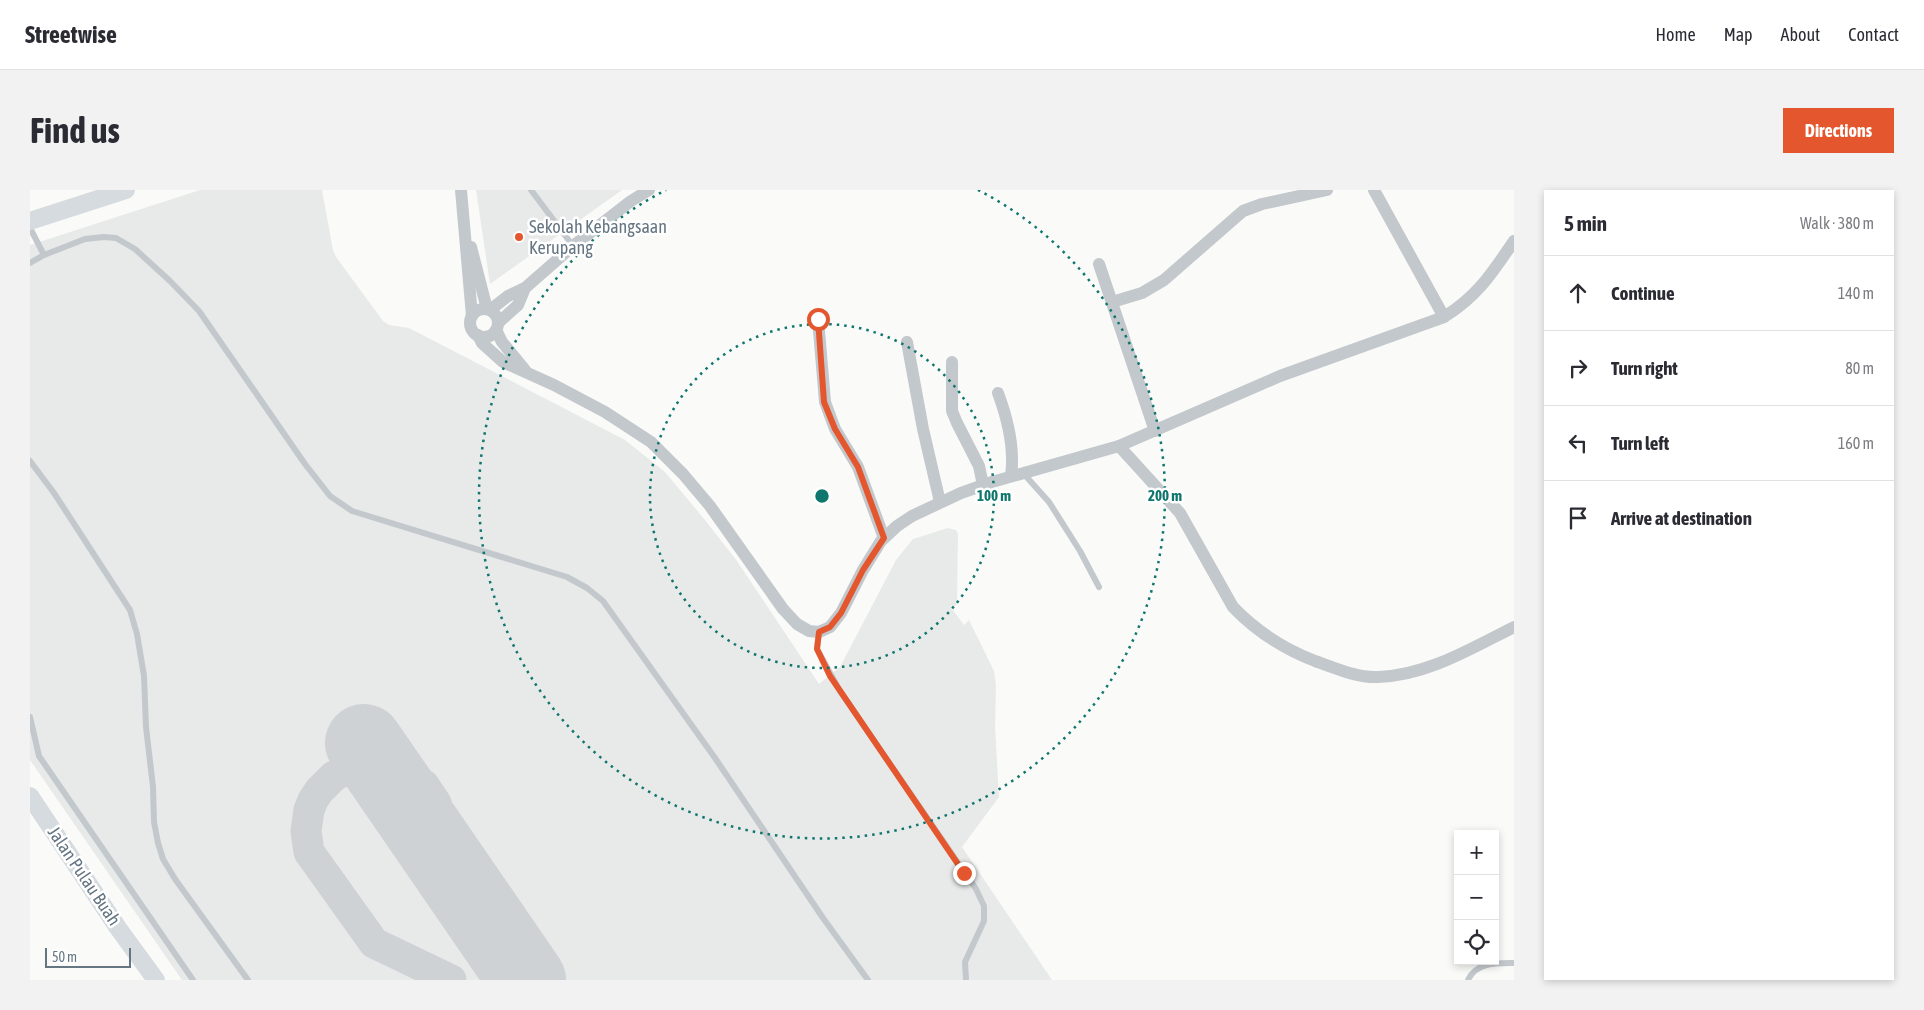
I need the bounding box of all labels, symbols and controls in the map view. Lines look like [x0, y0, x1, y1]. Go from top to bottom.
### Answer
text: Streetwise [25, 21, 117, 48]
text: Home [1656, 24, 1696, 45]
text: Map [1724, 24, 1753, 45]
text: About [1781, 24, 1820, 45]
text: Contact [1848, 24, 1899, 45]
button: Directions [1783, 108, 1894, 153]
text: Find us [30, 110, 120, 150]
text: 5 min [1564, 211, 1607, 235]
text: Walk · 380 m [1800, 214, 1874, 232]
place label: Sekolah Kebangsaan Kerupang [529, 216, 667, 258]
marker: Sekolah Kebangsaan Kerupang [513, 231, 525, 243]
icon: ahead [1564, 279, 1592, 307]
text: Continue [1611, 282, 1675, 304]
text: 140 m [1838, 284, 1874, 302]
route start [807, 308, 830, 331]
icon: right [1564, 354, 1592, 382]
text: Turn right [1611, 357, 1678, 379]
text: 80 m [1845, 359, 1874, 377]
icon: left [1564, 429, 1592, 457]
text: Turn left [1611, 432, 1669, 454]
text: 160 m [1838, 434, 1874, 452]
centre of rings [813, 487, 831, 505]
text: 100 m [977, 487, 1011, 504]
text: 200 m [1148, 487, 1182, 504]
icon: arrive [1564, 504, 1592, 532]
text: Arrive at destination [1611, 507, 1752, 529]
street label: Jalan Pulau Buah [44, 822, 125, 929]
map controls [1454, 830, 1499, 965]
button: + [1454, 830, 1499, 875]
route end [953, 862, 976, 885]
button: − [1454, 875, 1499, 920]
button: locate [1454, 920, 1499, 965]
scale bar [45, 945, 131, 968]
text: 50 m [52, 949, 77, 965]

